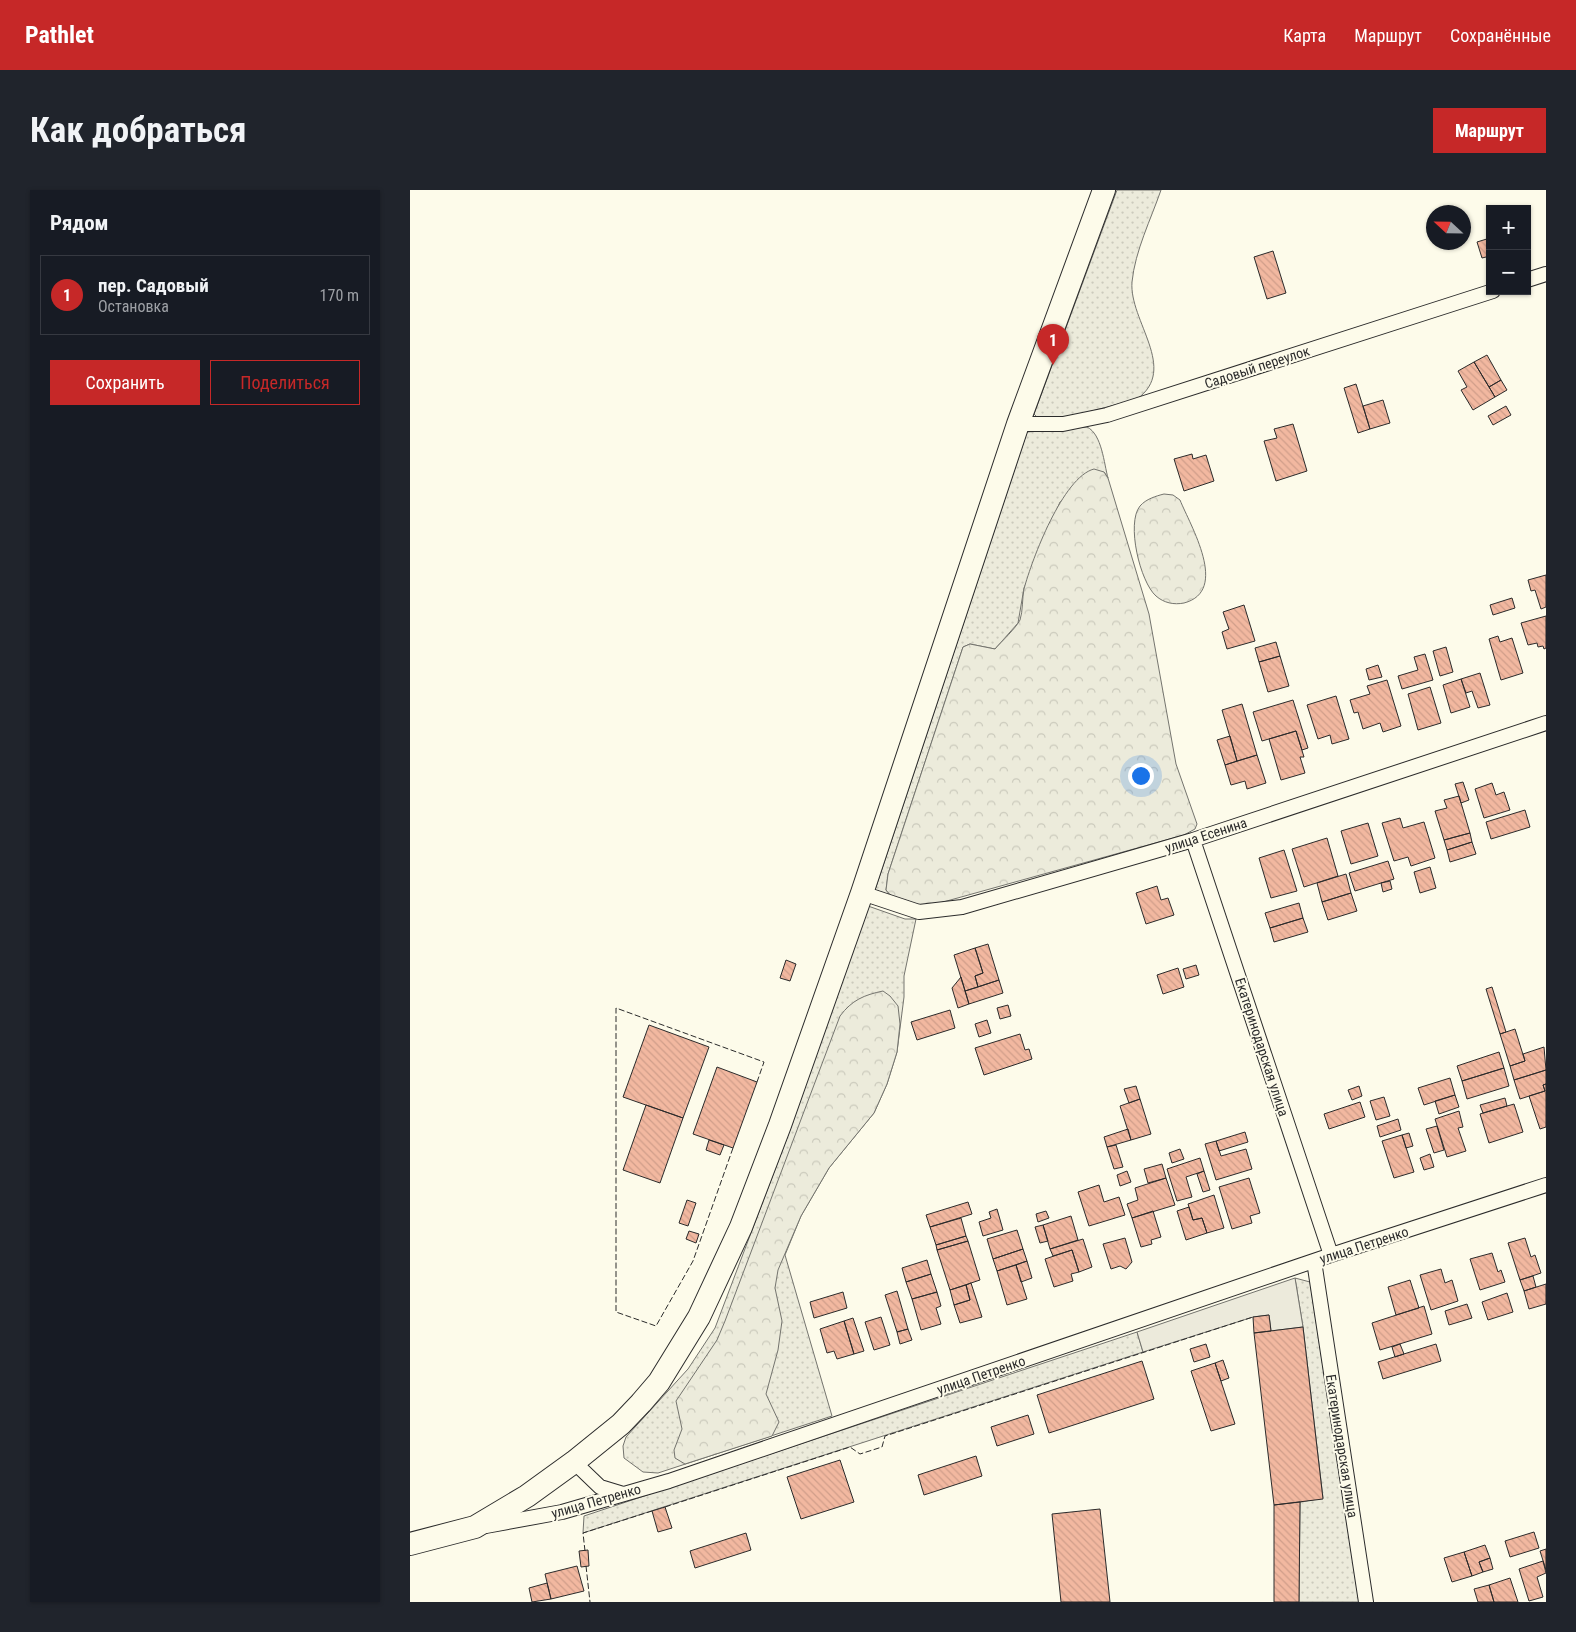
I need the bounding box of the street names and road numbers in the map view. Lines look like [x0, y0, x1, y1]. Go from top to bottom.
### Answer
street label: Садовый переулок [1202, 342, 1312, 392]
street label: улица Есенина [1163, 814, 1249, 856]
street label: Екатеринодарская улица [1232, 976, 1292, 1118]
street label: улица Петренко [1318, 1223, 1410, 1267]
street label: улица Петренко [935, 1352, 1027, 1398]
street label: Екатеринодарская улица [1323, 1373, 1361, 1519]
street label: улица Петренко [549, 1481, 643, 1521]

